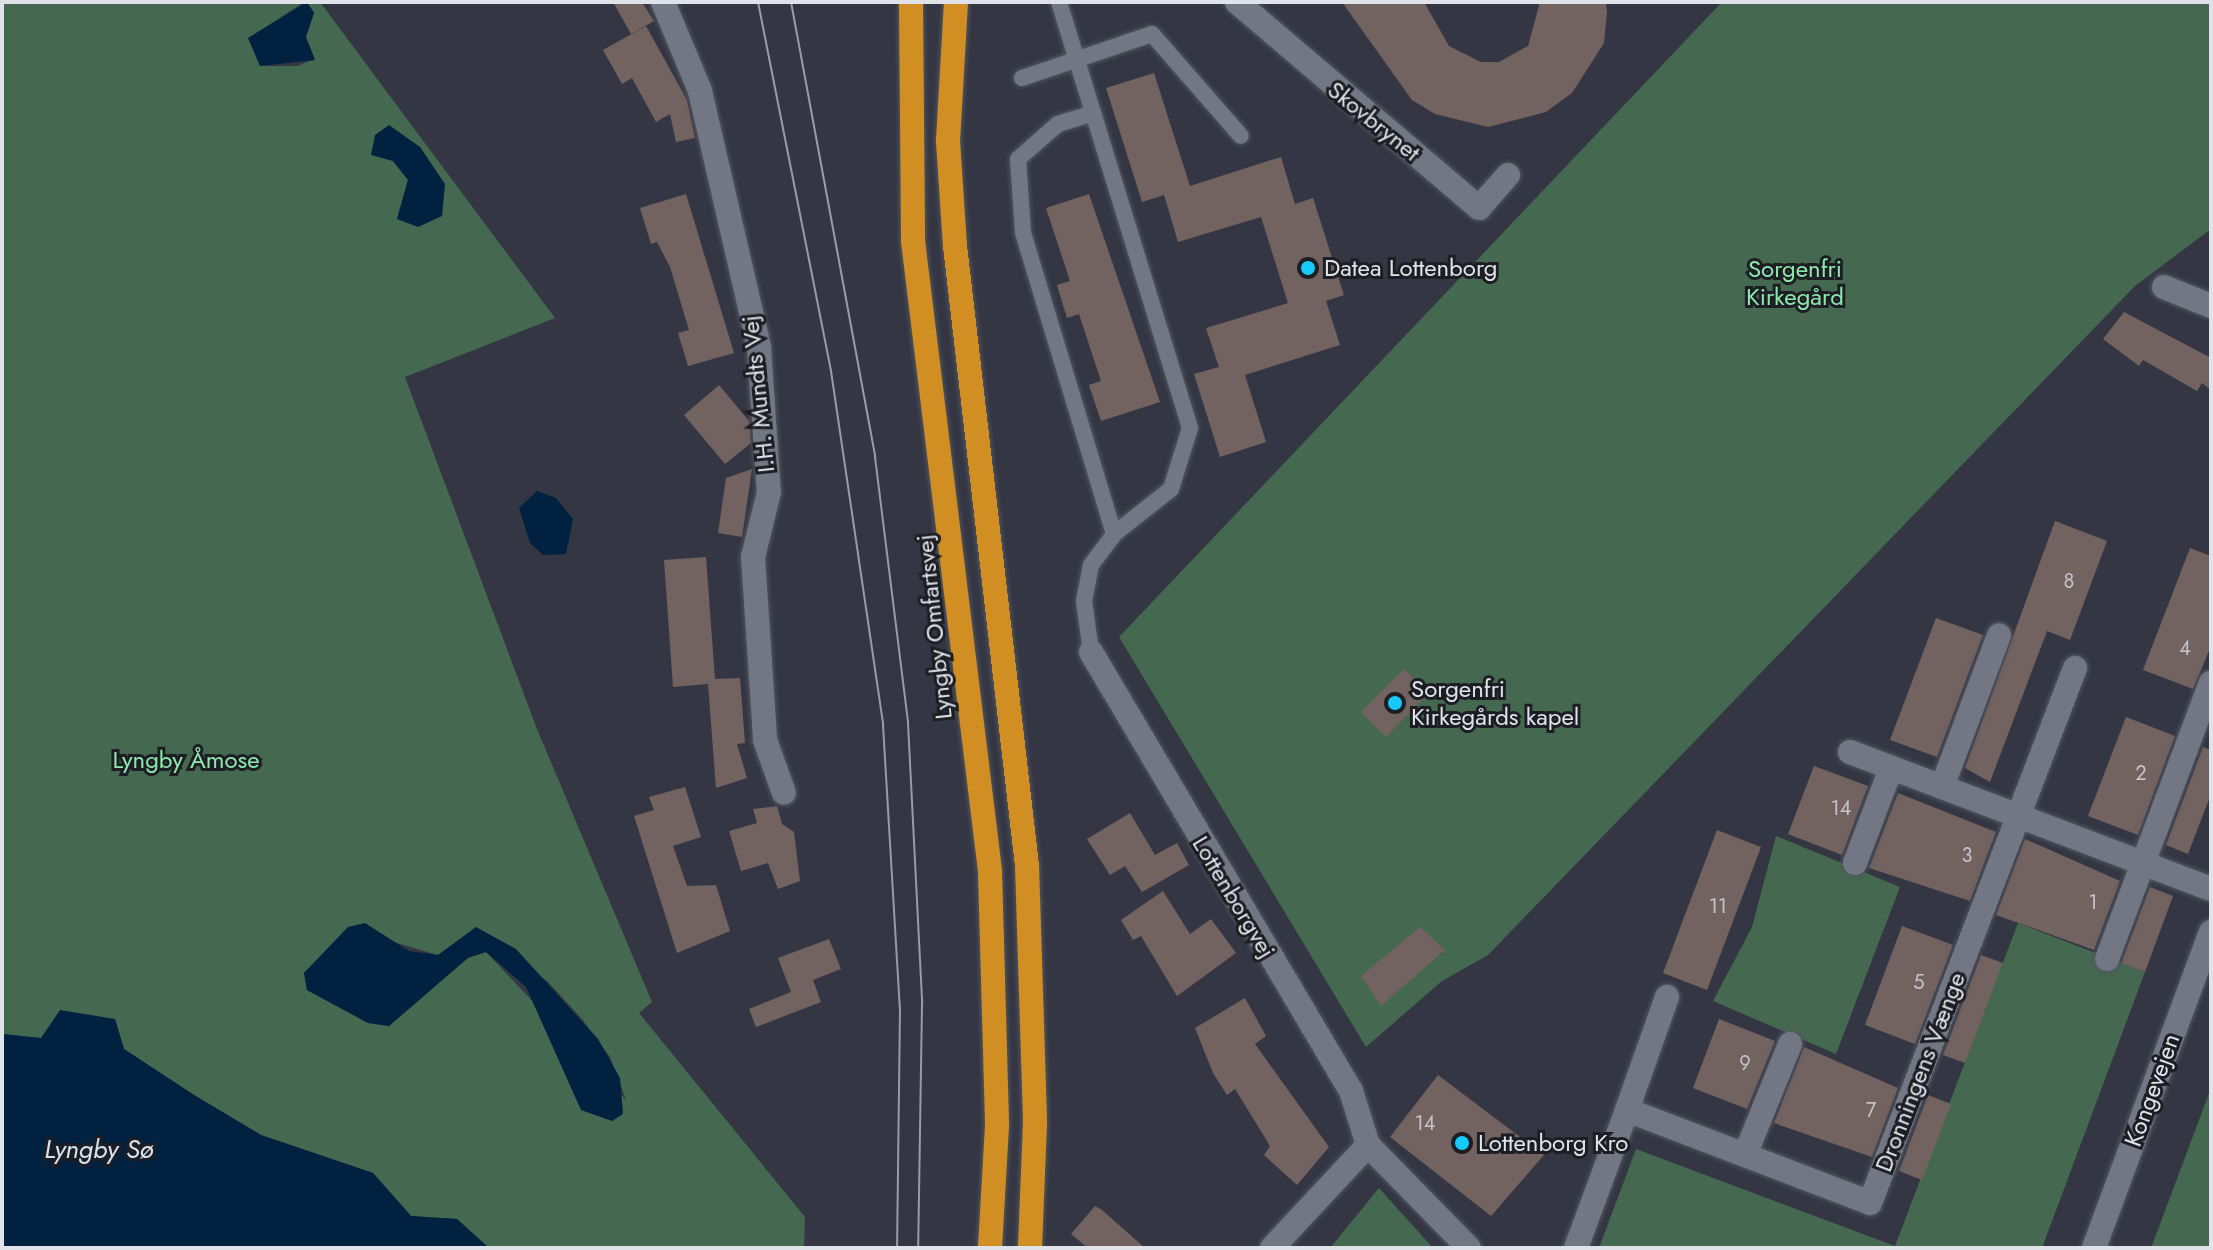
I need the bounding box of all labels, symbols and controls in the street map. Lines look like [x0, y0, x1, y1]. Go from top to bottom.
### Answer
street label: Skovbrynet [1322, 75, 1426, 167]
place label: Datea Lottenborg [1324, 254, 1497, 282]
park label: Sorgenfri Kirkegård [1746, 255, 1844, 311]
marker: Datea Lottenborg [1299, 259, 1317, 277]
street label: I.H. Mundts Vej [735, 314, 781, 474]
street label: Lyngby Omfartsvej [910, 533, 958, 721]
house number: 8 [2064, 569, 2074, 593]
house number: 4 [2179, 636, 2191, 660]
place label: Sorgenfri Kirkegårds kapel [1411, 675, 1579, 731]
marker: Sorgenfri Kirkegårds kapel [1386, 694, 1404, 712]
park label: Lyngby Åmose [112, 746, 260, 774]
house number: 2 [2135, 761, 2147, 785]
house number: 14 [1831, 796, 1851, 820]
street label: Lottenborgvej [1186, 831, 1282, 963]
house number: 3 [1962, 843, 1972, 867]
house number: 1 [2089, 890, 2097, 914]
house number: 11 [1709, 894, 1727, 918]
street label: Dronningens Vænge [1869, 968, 1971, 1176]
house number: 5 [1913, 970, 1925, 994]
street label: Kongevejen [2118, 1030, 2186, 1150]
house number: 9 [1739, 1051, 1751, 1075]
house number: 7 [1866, 1098, 1876, 1122]
house number: 14 [1415, 1111, 1435, 1135]
place label: Lottenborg Kro [1478, 1129, 1628, 1157]
water label: Lyngby Sø [44, 1134, 154, 1166]
marker: Lottenborg Kro [1453, 1134, 1471, 1152]

